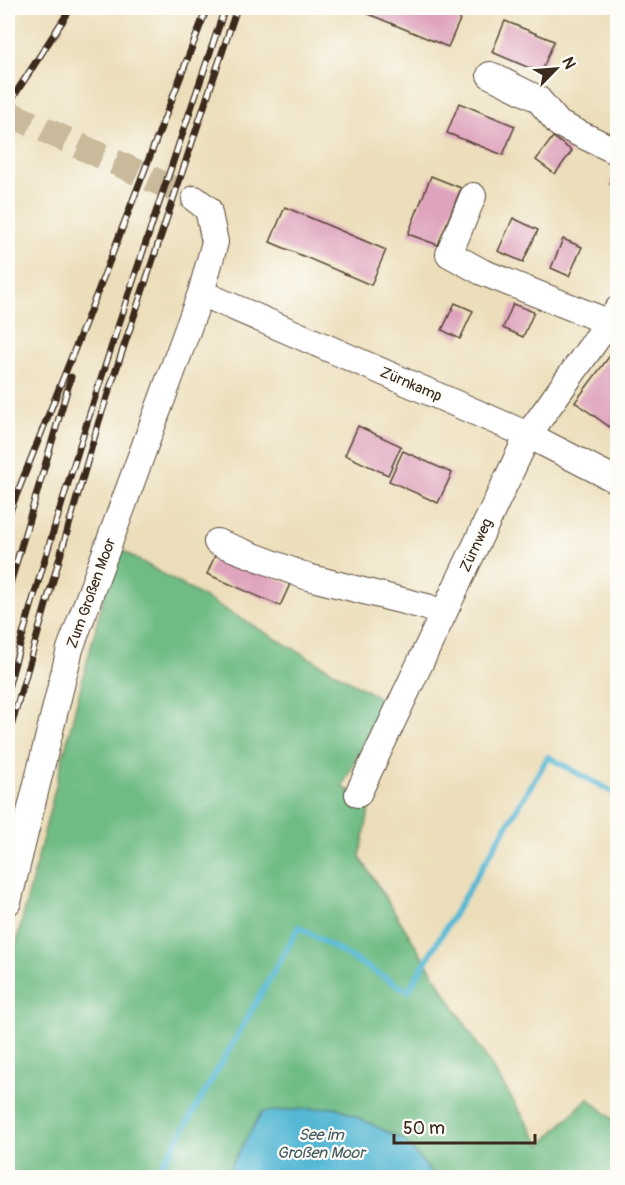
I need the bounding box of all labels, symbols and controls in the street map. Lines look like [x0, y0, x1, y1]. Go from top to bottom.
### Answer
north arrow [526, 39, 586, 99]
text: N [557, 54, 580, 72]
street label: Zürnkamp [377, 363, 445, 406]
street label: Zürnweg [456, 515, 497, 575]
street label: Zum Großen Moor [63, 535, 120, 651]
scale bar [394, 1107, 535, 1145]
text: 50 m [403, 1117, 445, 1140]
water label: See im Großen Moor [277, 1125, 367, 1163]

